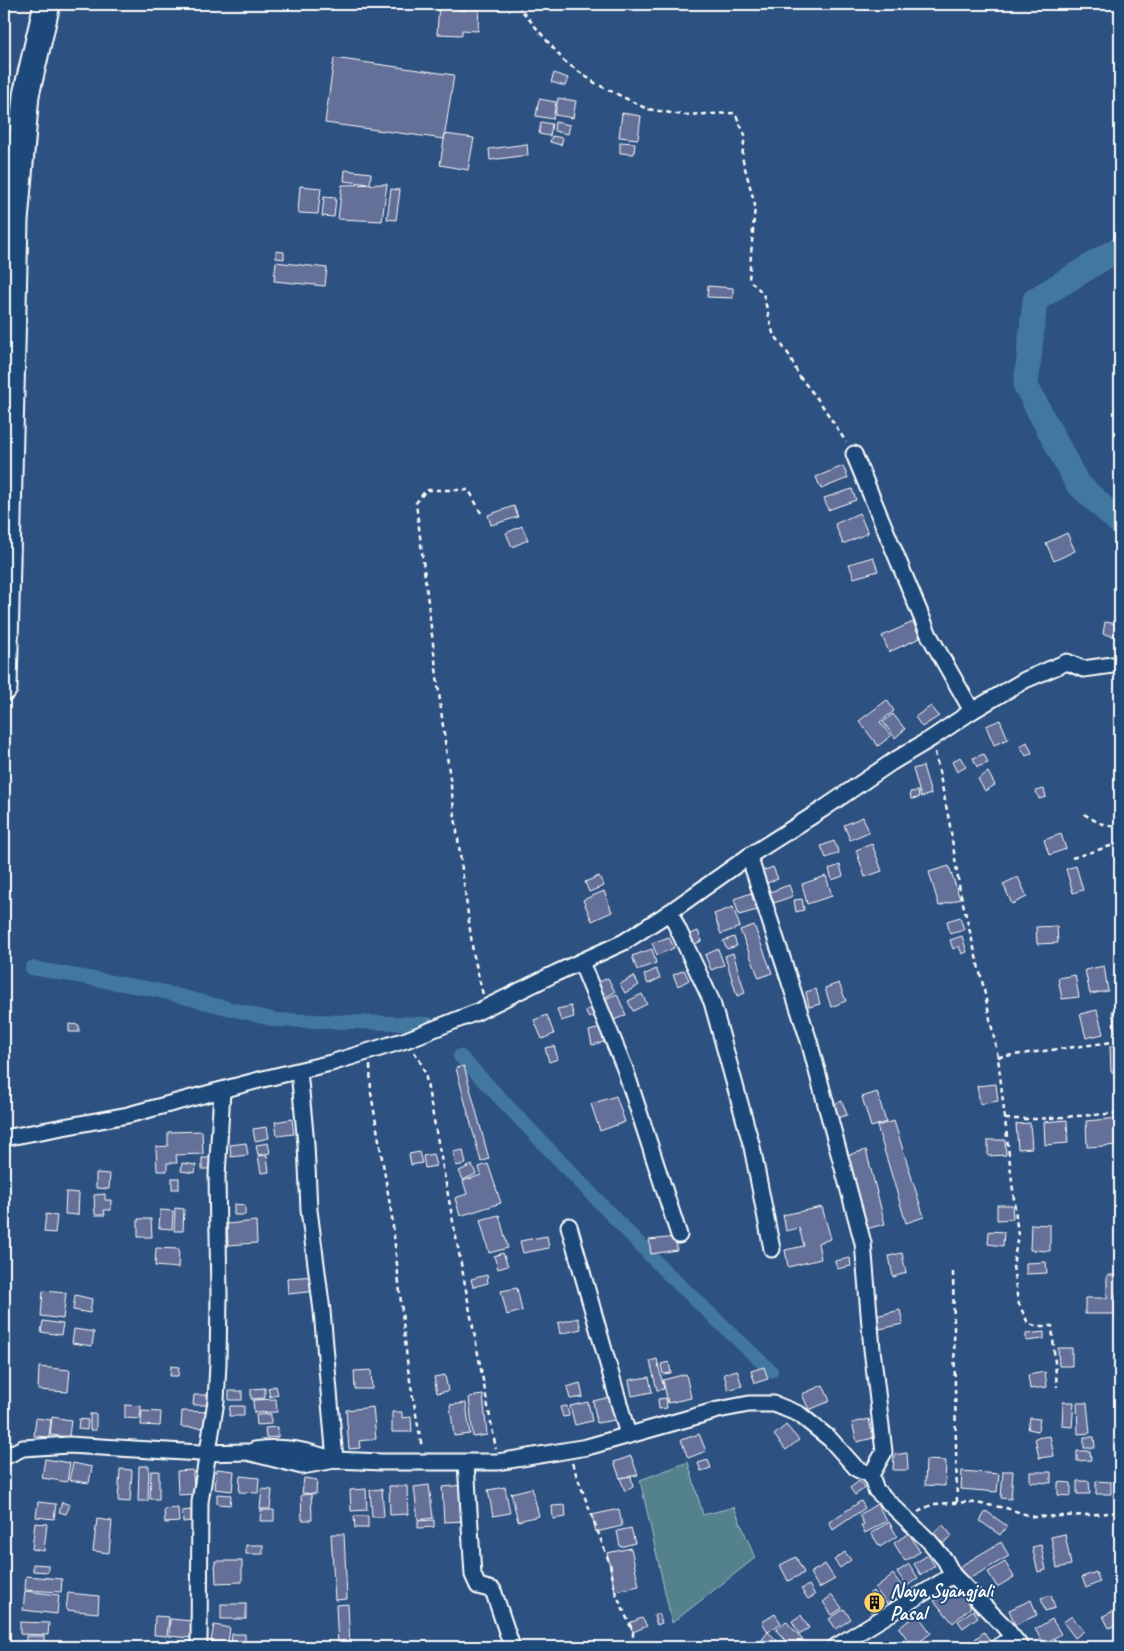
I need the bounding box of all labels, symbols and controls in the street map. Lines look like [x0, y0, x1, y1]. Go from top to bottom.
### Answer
place label: Naya Syangjali Pasal [890, 1578, 996, 1626]
building icon: Naya Syangjali Pasal [862, 1590, 886, 1614]

